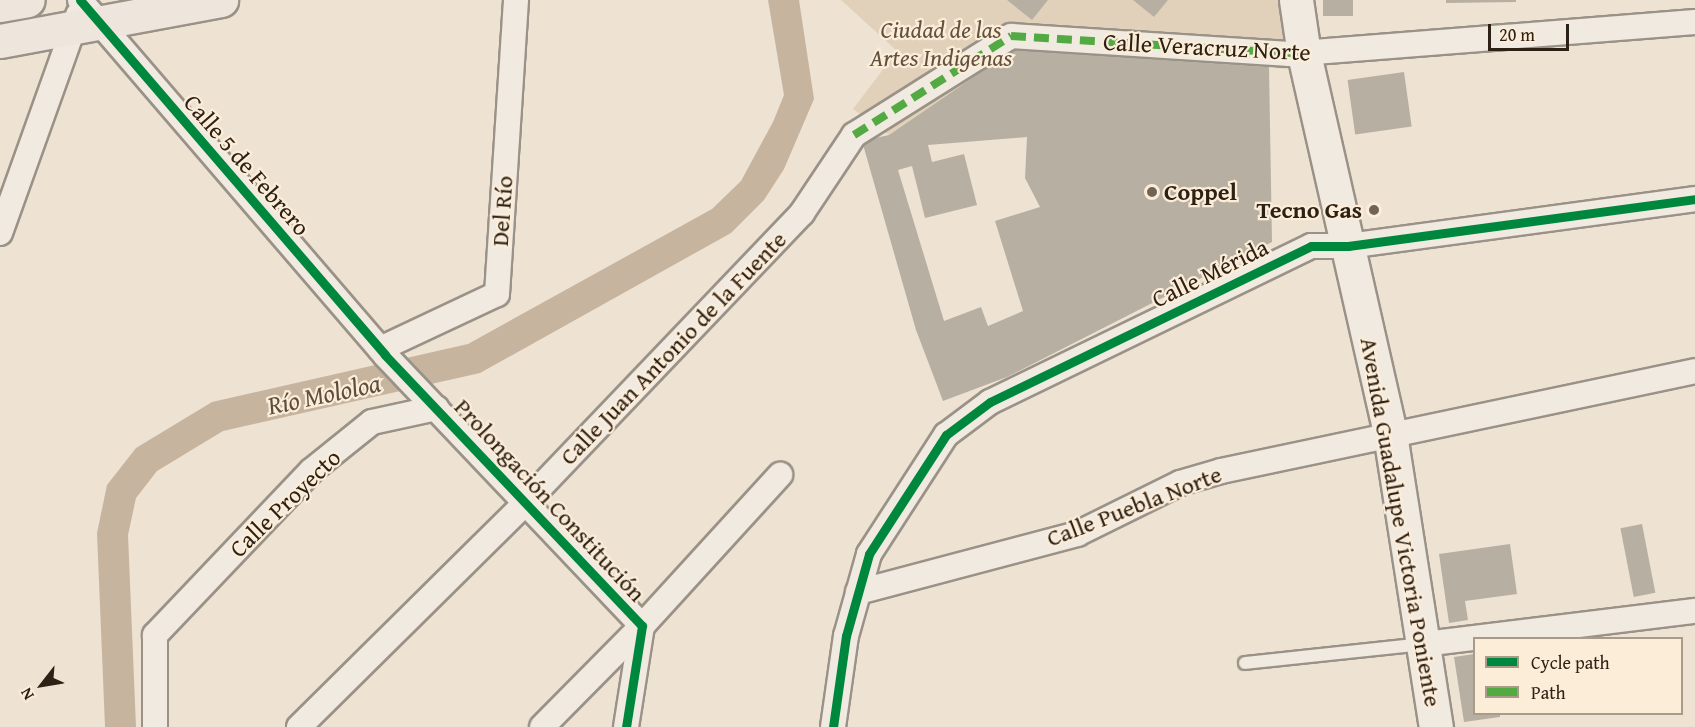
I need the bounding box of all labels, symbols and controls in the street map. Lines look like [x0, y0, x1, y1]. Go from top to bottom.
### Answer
scale bar [1491, 12, 1572, 50]
park label: Ciudad de las Artes Indigenas [870, 16, 1012, 72]
text: 20 m [1499, 21, 1535, 48]
street label: Calle Veracruz Norte [1102, 27, 1312, 67]
street label: Calle 5 de Febrero [178, 89, 316, 241]
street label: Del Río [485, 175, 519, 247]
place label: Coppel [1164, 178, 1237, 206]
marker: Coppel [1145, 185, 1159, 199]
place label: Tecno Gas [1256, 196, 1362, 224]
marker: Tecno Gas [1367, 203, 1381, 217]
street label: Calle Juan Antonio de la Fuente [554, 225, 792, 471]
street label: Calle Mérida [1147, 232, 1273, 314]
street label: Avenida Guadalupe Victoria Poniente [1354, 335, 1448, 709]
water label: Río Mololoa [265, 367, 383, 421]
street label: Prolongación Constitución [448, 393, 652, 607]
street label: Calle Proyecto [223, 443, 347, 563]
street label: Calle Puebla Norte [1043, 459, 1225, 553]
legend [1473, 637, 1683, 715]
text: Cycle path [1531, 649, 1610, 676]
north arrow [12, 655, 72, 715]
text: Path [1531, 679, 1566, 706]
text: N [14, 684, 40, 705]

